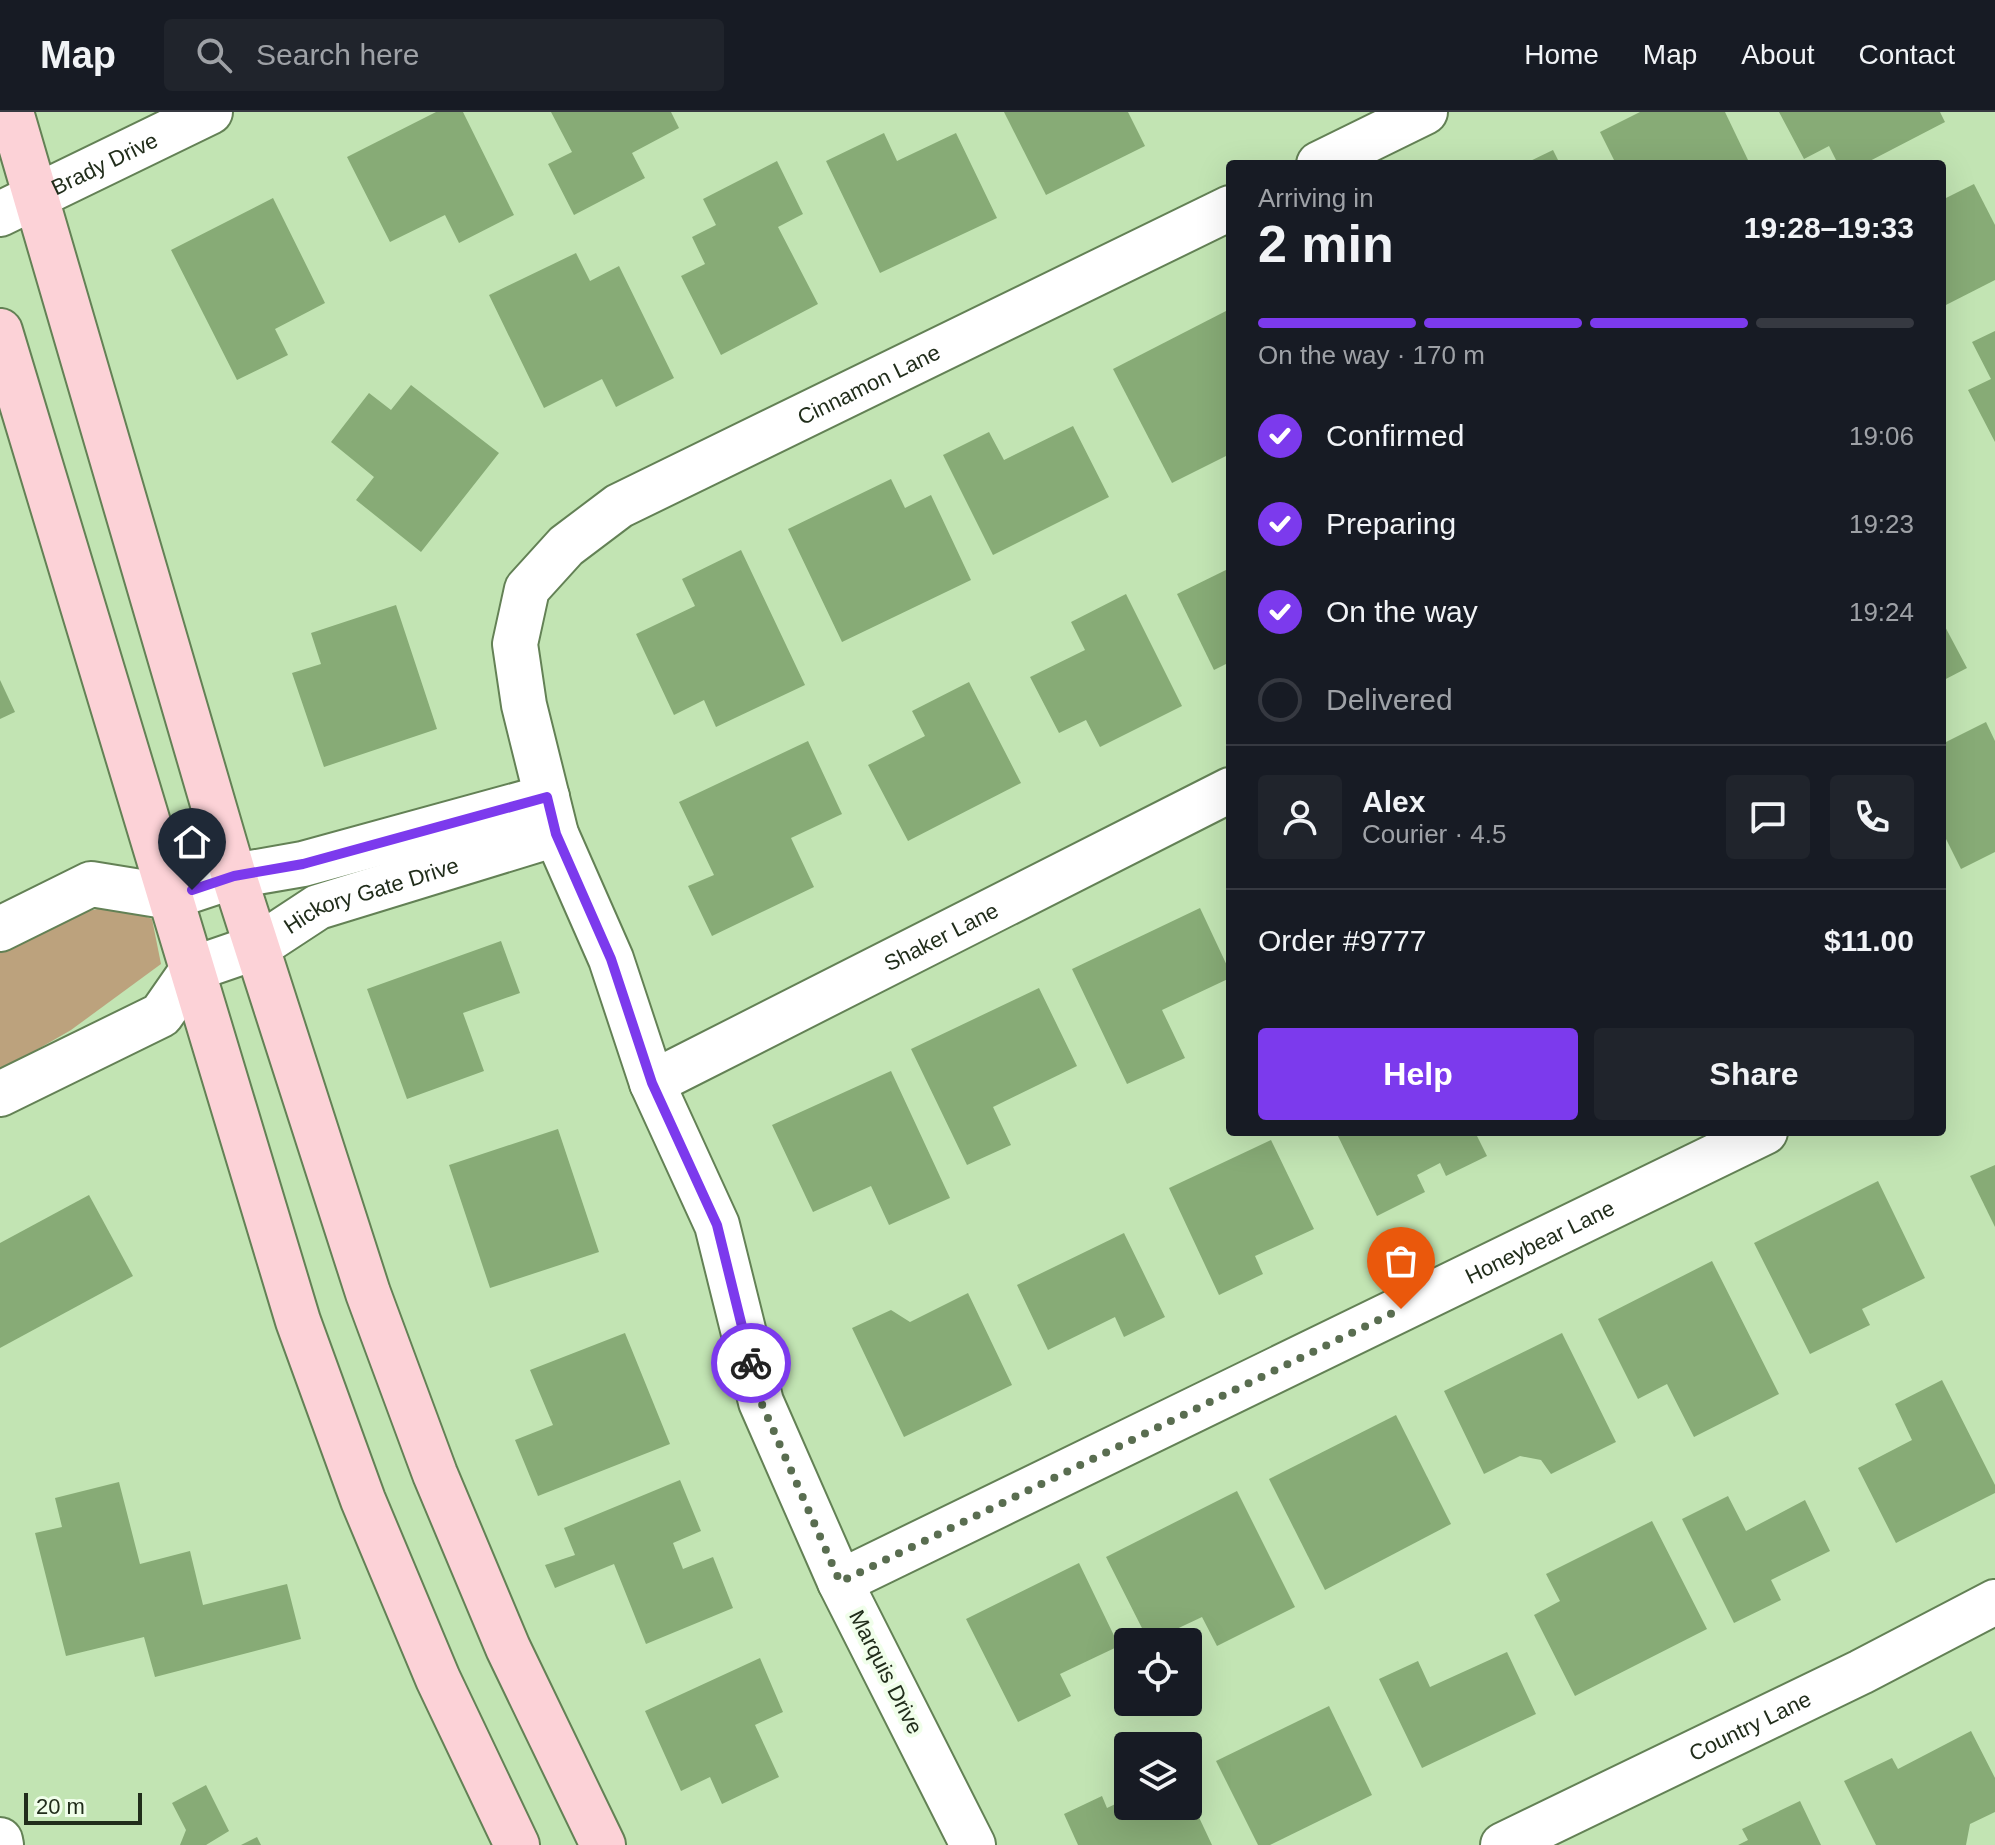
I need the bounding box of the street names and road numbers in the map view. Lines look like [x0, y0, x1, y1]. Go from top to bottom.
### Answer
street label: Brady Drive [47, 127, 162, 200]
street label: Cinnamon Lane [793, 339, 944, 430]
street label: Hickory Gate Drive [279, 852, 462, 938]
street label: Shaker Lane [880, 897, 1002, 976]
street label: Honeybear Lane [1461, 1195, 1618, 1289]
street label: Marquis Drive [844, 1606, 928, 1738]
street label: Country Lane [1685, 1686, 1815, 1766]

